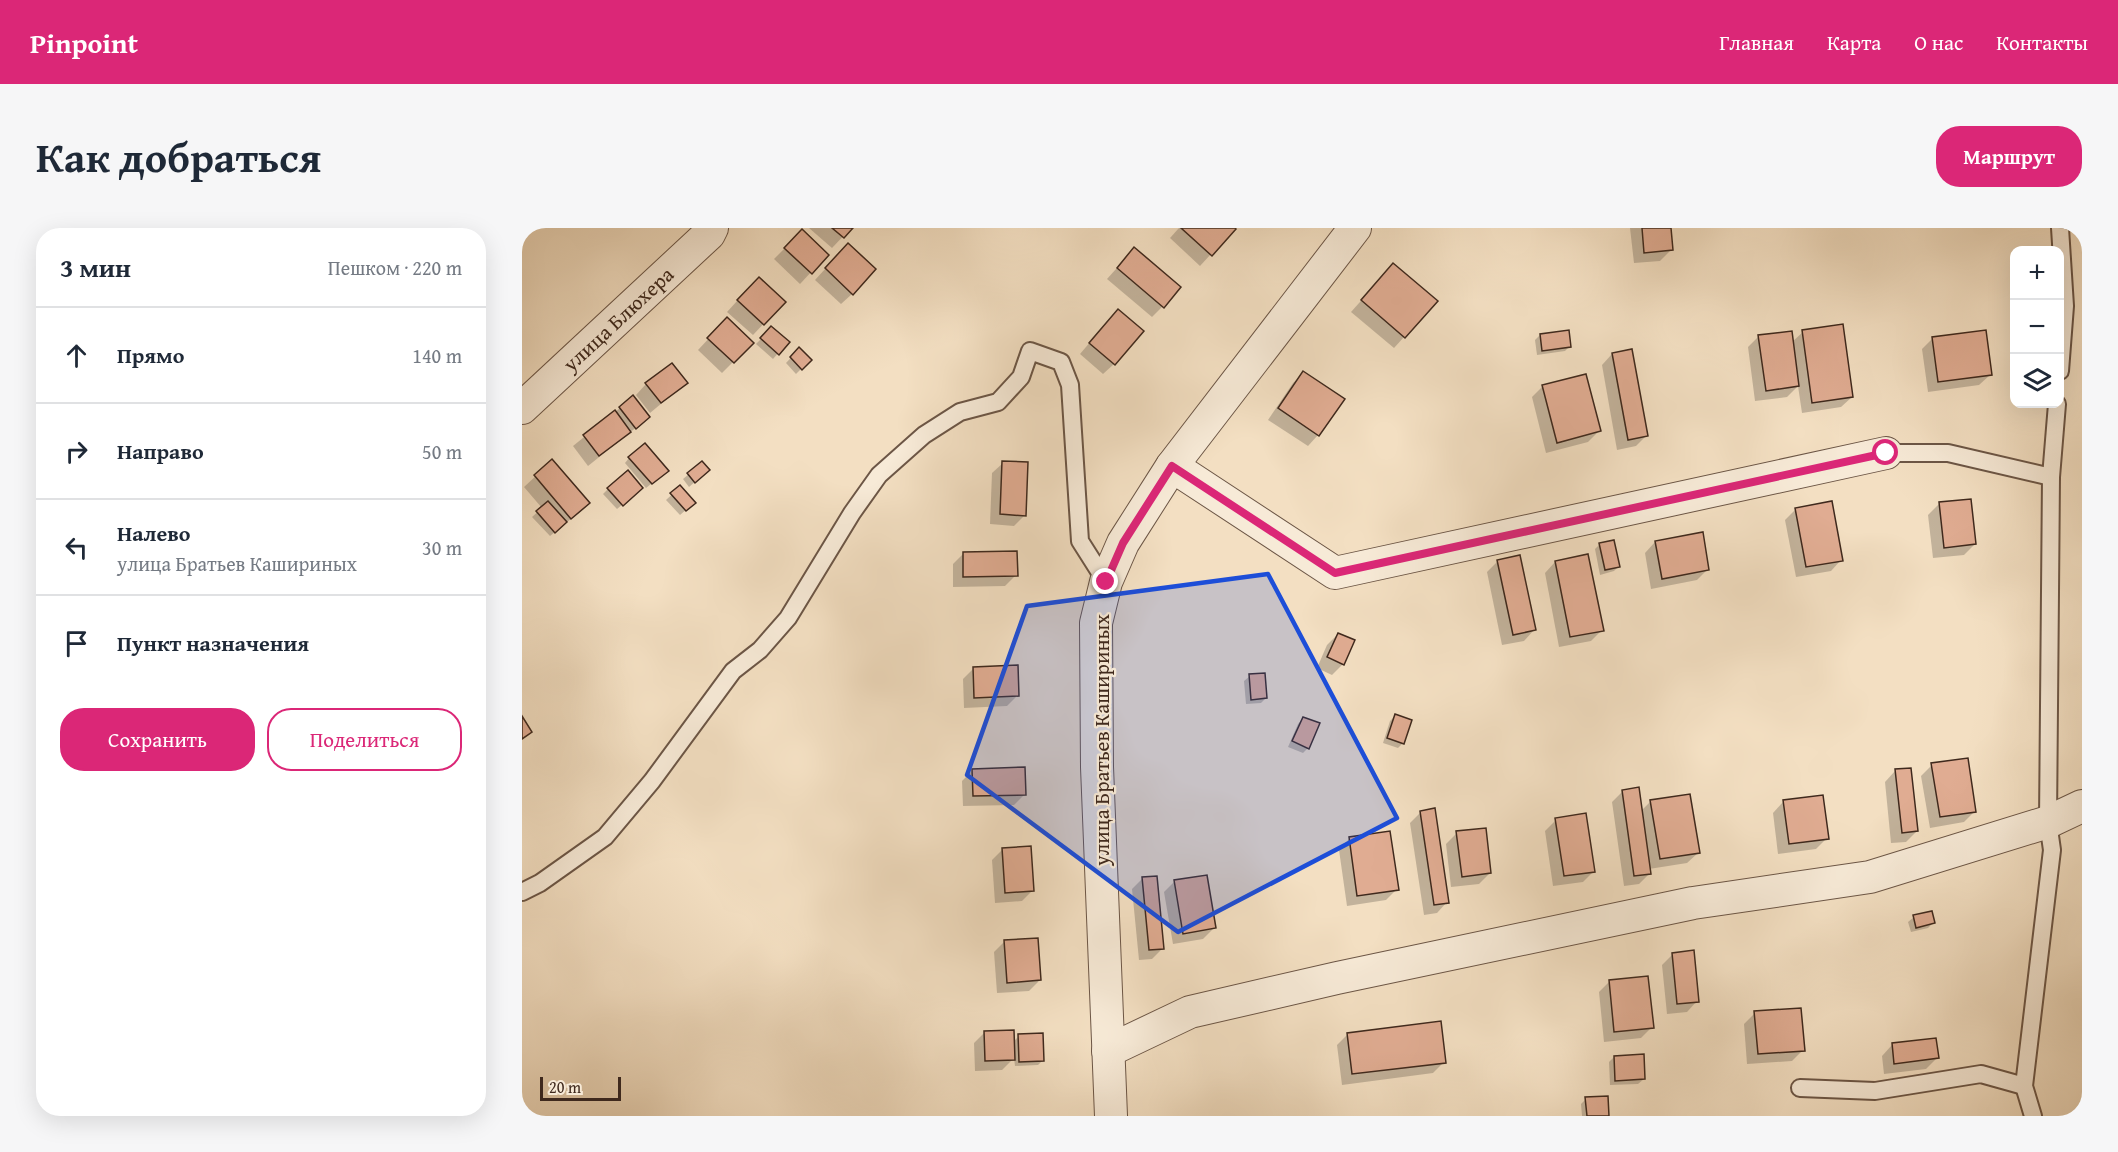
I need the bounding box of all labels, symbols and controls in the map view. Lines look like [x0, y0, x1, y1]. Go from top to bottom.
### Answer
text: Pinpoint [30, 22, 138, 63]
text: Главная [1719, 27, 1794, 58]
text: Карта [1827, 27, 1881, 58]
text: О нас [1914, 27, 1963, 58]
text: Контакты [1996, 27, 2088, 58]
text: Как добраться [36, 126, 321, 187]
button: Маршрут [1936, 126, 2082, 187]
map controls [2010, 246, 2064, 408]
button: + [2010, 246, 2064, 300]
text: 3 мин [60, 248, 131, 287]
text: Пешком · 220 m [328, 253, 462, 282]
street label: улица Блюхера [555, 259, 680, 379]
button: − [2010, 300, 2064, 354]
icon: ahead [60, 339, 93, 372]
text: Прямо [117, 339, 184, 371]
text: 140 m [412, 341, 462, 370]
button: layers [2010, 354, 2064, 408]
icon: right [60, 435, 93, 468]
text: Направо [117, 435, 204, 467]
text: 50 m [422, 437, 462, 466]
route start [1872, 439, 1898, 465]
text: Налево [117, 517, 190, 549]
icon: left [60, 531, 93, 564]
text: 30 m [422, 533, 462, 562]
text: улица Братьев Кашириных [117, 549, 357, 578]
route end [1092, 568, 1118, 594]
street label: улица Братьев Кашириных [1086, 614, 1117, 867]
icon: arrive [60, 627, 93, 660]
text: Пункт назначения [117, 627, 309, 659]
button: Сохранить [60, 708, 255, 771]
button: Поделиться [267, 708, 462, 771]
scale bar [540, 1074, 621, 1102]
text: 20 m [549, 1075, 581, 1099]

